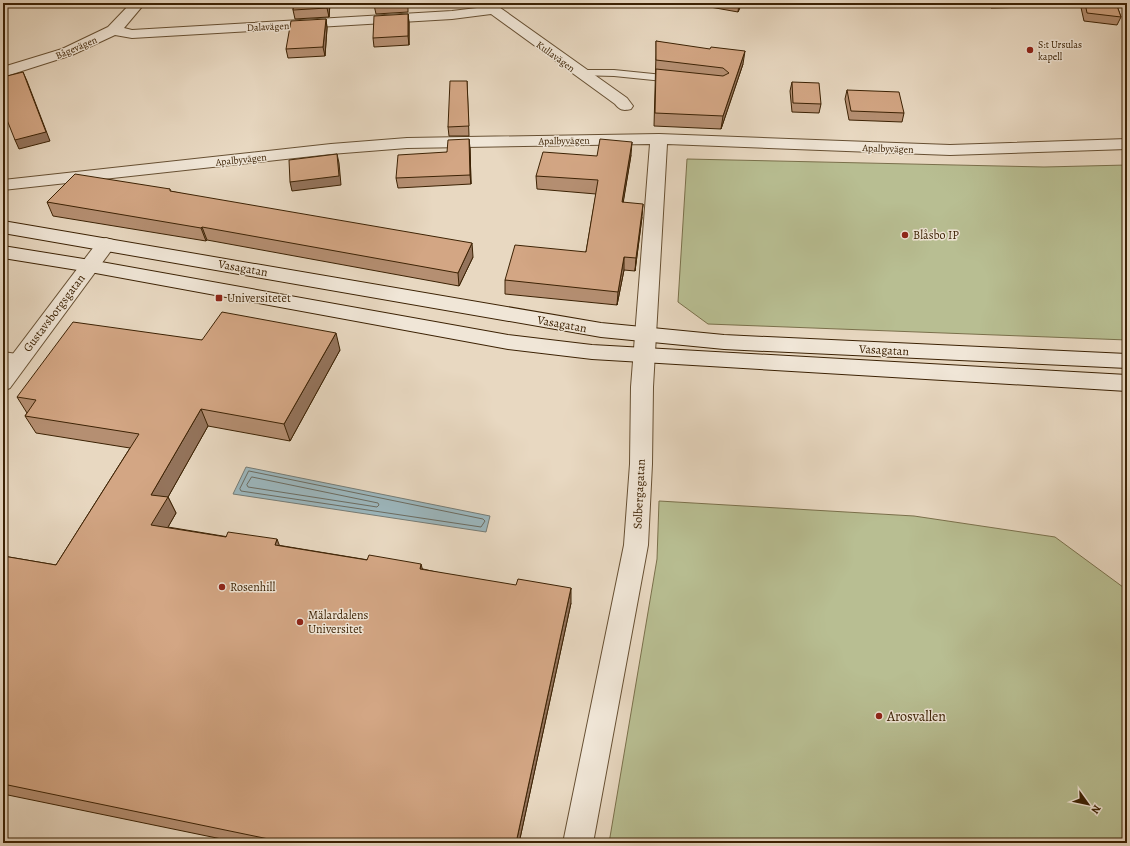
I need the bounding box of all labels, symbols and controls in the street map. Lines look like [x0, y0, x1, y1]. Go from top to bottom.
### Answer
street label: Dalavägen [246, 19, 290, 34]
street label: Bågevägen [53, 33, 99, 62]
street label: Kullavägen [534, 38, 578, 75]
place label: S:t Ursulas kapell [1038, 38, 1082, 64]
marker: S:t Ursulas kapell [1025, 45, 1035, 55]
street label: Apalbyvägen [537, 134, 590, 148]
street label: Apalbyvägen [861, 141, 914, 157]
street label: Apalbyvägen [214, 150, 268, 170]
place label: Blåsbo IP [913, 227, 959, 243]
marker: Blåsbo IP [900, 230, 910, 240]
street label: Vasagatan [216, 256, 269, 280]
street label: Gustavsborgsgatan [19, 270, 89, 355]
place label: Universitetet [227, 290, 291, 306]
marker: Universitetet [214, 293, 224, 303]
street label: Vasagatan [535, 312, 588, 336]
street label: Vasagatan [858, 341, 910, 359]
street label: Solbergagatan [629, 458, 649, 529]
place label: Rosenhill [230, 579, 275, 595]
marker: Rosenhill [217, 582, 227, 592]
place label: Mälardalens Universitet [308, 607, 369, 637]
marker: Mälardalens Universitet [295, 617, 305, 627]
place label: Arosvallen [886, 707, 946, 726]
marker: Arosvallen [874, 711, 884, 721]
north arrow [1068, 784, 1108, 824]
text: N [1087, 802, 1104, 817]

